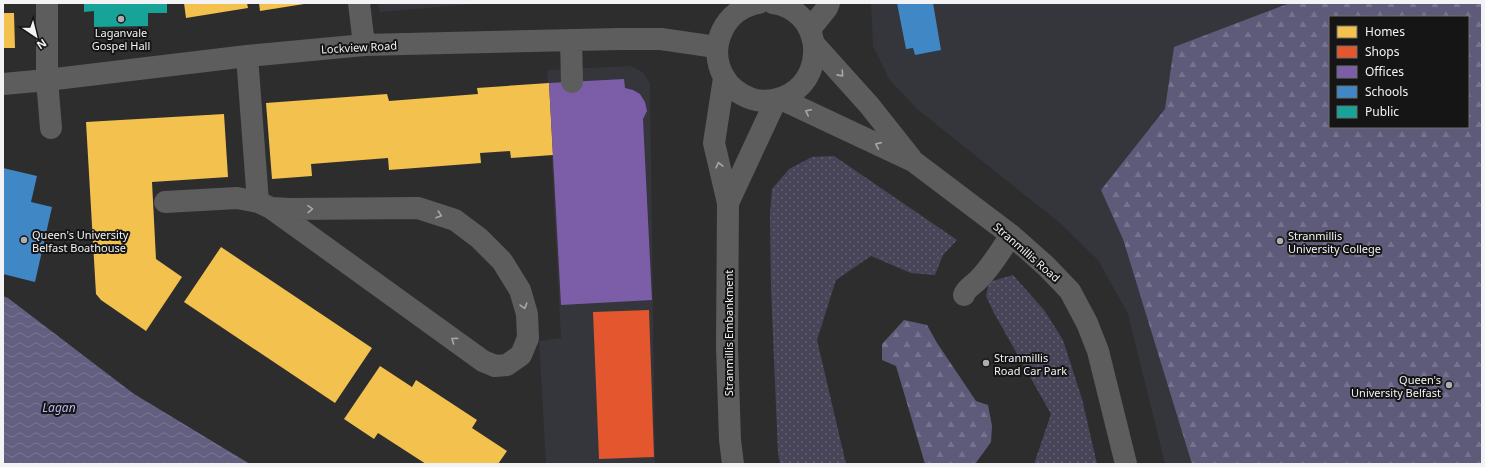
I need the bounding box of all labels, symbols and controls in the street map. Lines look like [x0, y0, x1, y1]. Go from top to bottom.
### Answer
marker: Laganvale Gospel Hall [116, 14, 126, 24]
north arrow [16, 16, 56, 56]
legend [1329, 16, 1469, 128]
text: Homes [1365, 23, 1405, 40]
place label: Laganvale Gospel Hall [92, 25, 150, 53]
text: N [34, 36, 50, 53]
street label: Lockview Road [321, 38, 397, 56]
text: Shops [1365, 43, 1400, 60]
text: Offices [1365, 63, 1404, 80]
one-way arrow [836, 69, 844, 77]
text: Schools [1365, 83, 1408, 100]
text: Public [1365, 103, 1399, 120]
one-way arrow [805, 109, 812, 117]
one-way arrow [874, 142, 882, 150]
one-way arrow [715, 161, 724, 168]
one-way arrow [307, 205, 313, 213]
one-way arrow [435, 210, 442, 218]
street label: Stranmillis Road [991, 219, 1063, 285]
place label: Queen's University Belfast Boathouse [32, 227, 129, 255]
place label: Stranmillis University College [1288, 228, 1381, 256]
marker: Queen's University Belfast Boathouse [19, 235, 29, 245]
marker: Stranmillis University College [1275, 236, 1285, 246]
street label: Stranmillis Embankment [721, 270, 736, 396]
one-way arrow [520, 302, 528, 309]
one-way arrow [451, 338, 458, 345]
place label: Stranmillis Road Car Park [994, 350, 1067, 378]
marker: Stranmillis Road Car Park [981, 358, 991, 368]
place label: Queen's University Belfast [1351, 372, 1441, 400]
marker: Queen's University Belfast [1444, 380, 1454, 390]
water label: Lagan [42, 399, 76, 416]

